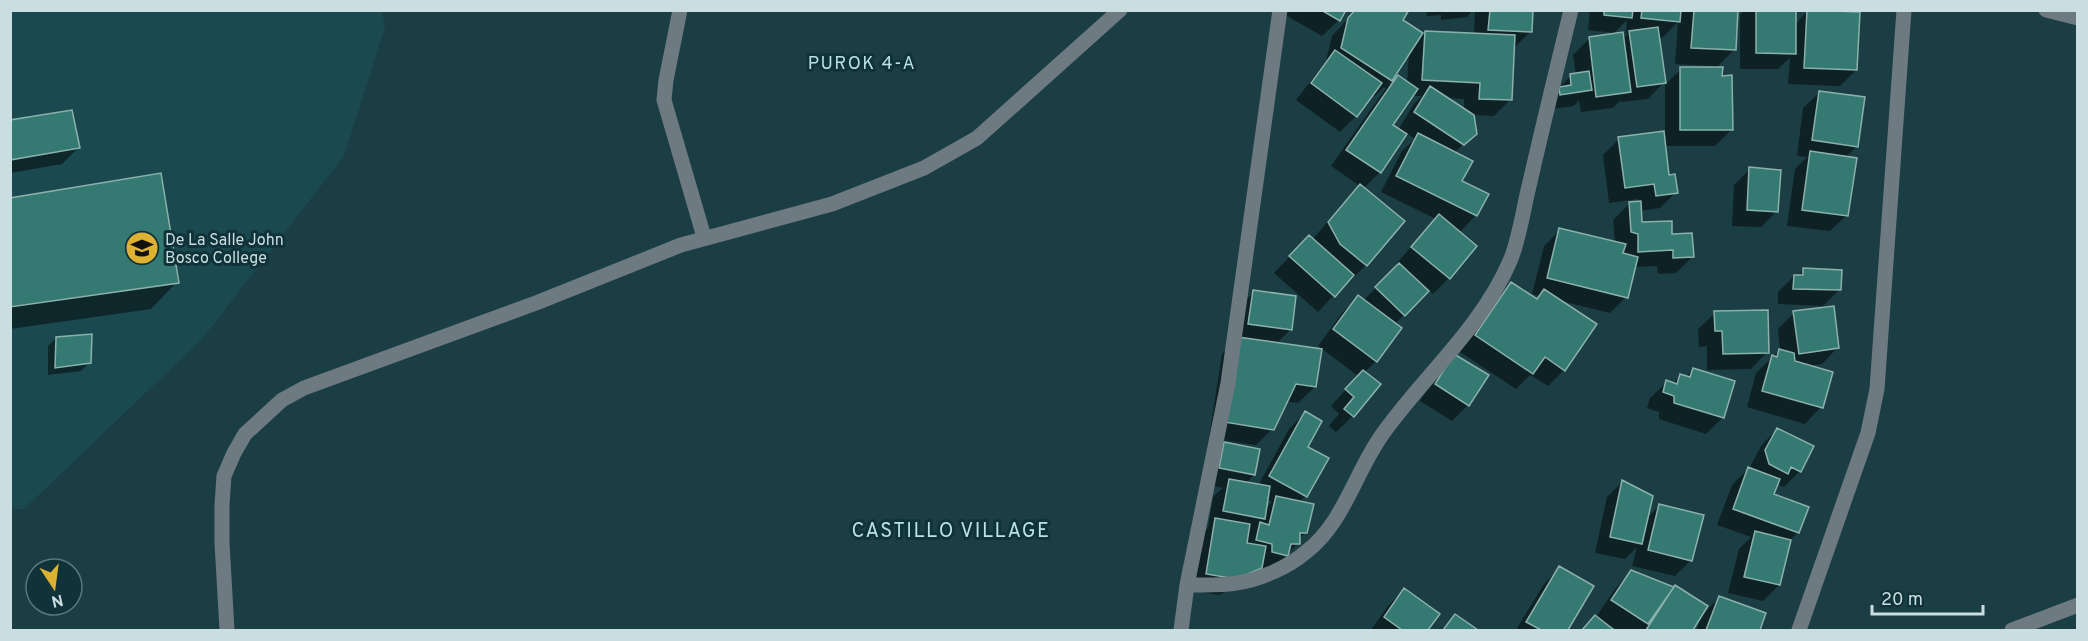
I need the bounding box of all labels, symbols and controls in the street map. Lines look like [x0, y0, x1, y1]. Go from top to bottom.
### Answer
district label: PUROK 4-A [808, 53, 916, 76]
school or university icon: De La Salle John Bosco College [124, 230, 160, 266]
place label: De La Salle John Bosco College [165, 231, 284, 269]
district label: CASTILLO VILLAGE [851, 519, 1051, 545]
north arrow [24, 557, 84, 617]
scale bar [1872, 578, 1983, 616]
text: N [49, 589, 65, 611]
text: 20 m [1881, 589, 1923, 612]

